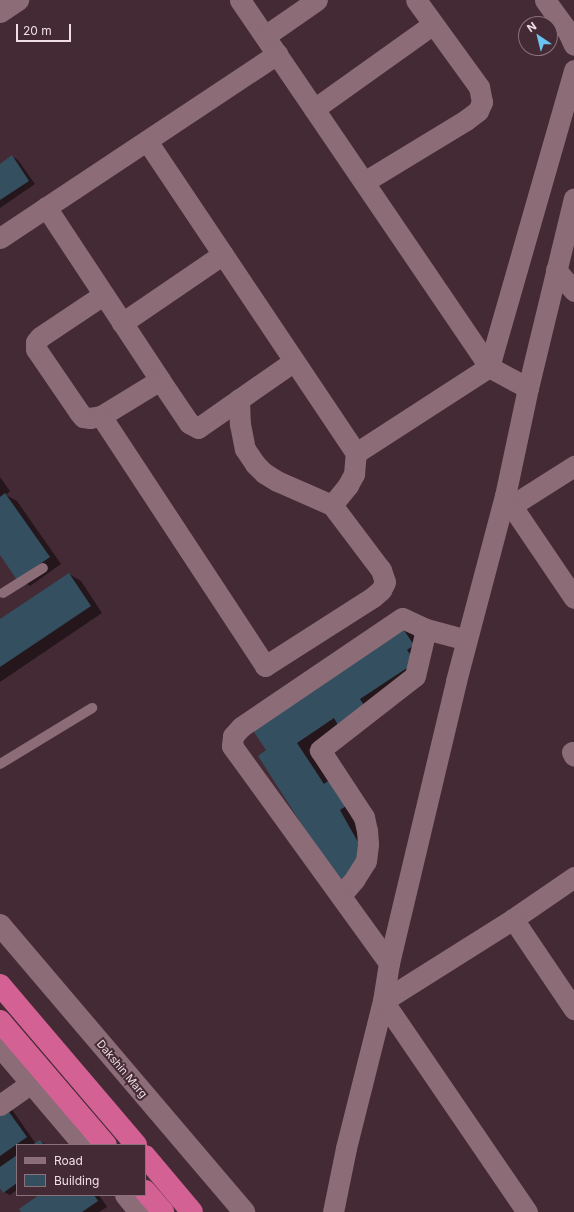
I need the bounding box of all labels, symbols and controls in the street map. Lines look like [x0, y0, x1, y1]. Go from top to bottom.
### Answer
scale bar [18, 16, 73, 42]
north arrow [518, 16, 558, 56]
text: N [524, 19, 539, 35]
text: 20 m [23, 23, 52, 38]
street label: Dakshin Marg [94, 1037, 150, 1101]
legend [16, 1144, 146, 1196]
text: Road [54, 1153, 83, 1168]
text: Building [54, 1173, 99, 1188]

